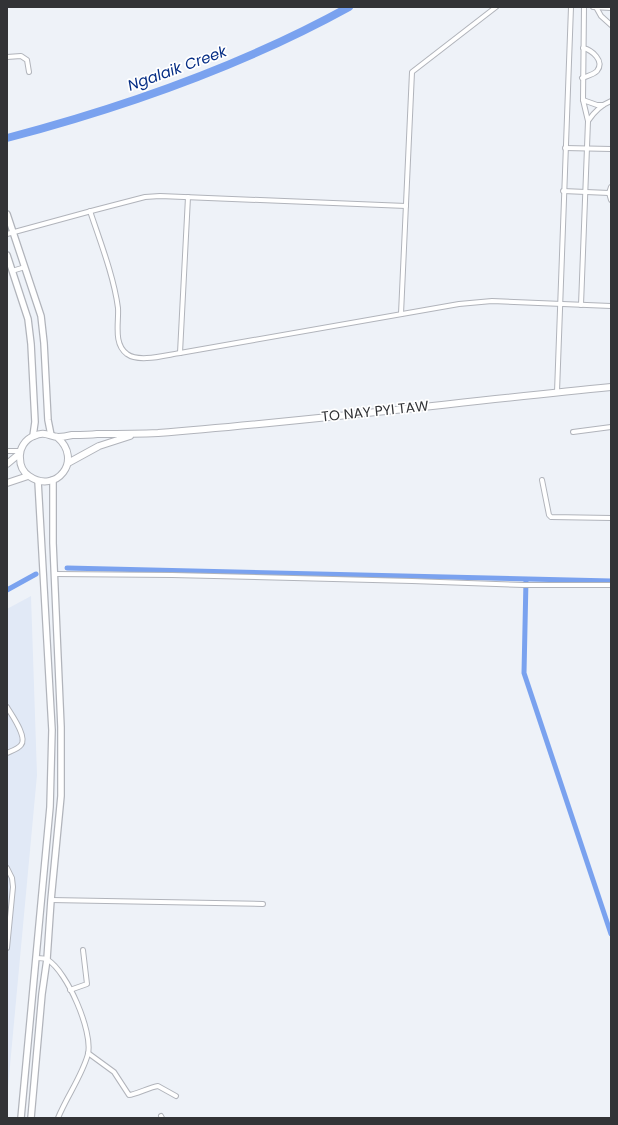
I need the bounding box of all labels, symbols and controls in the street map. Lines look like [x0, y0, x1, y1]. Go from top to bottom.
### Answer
water label: Ngalaik Creek [125, 40, 231, 96]
street label: TO NAY PYI TAW [320, 395, 430, 427]

